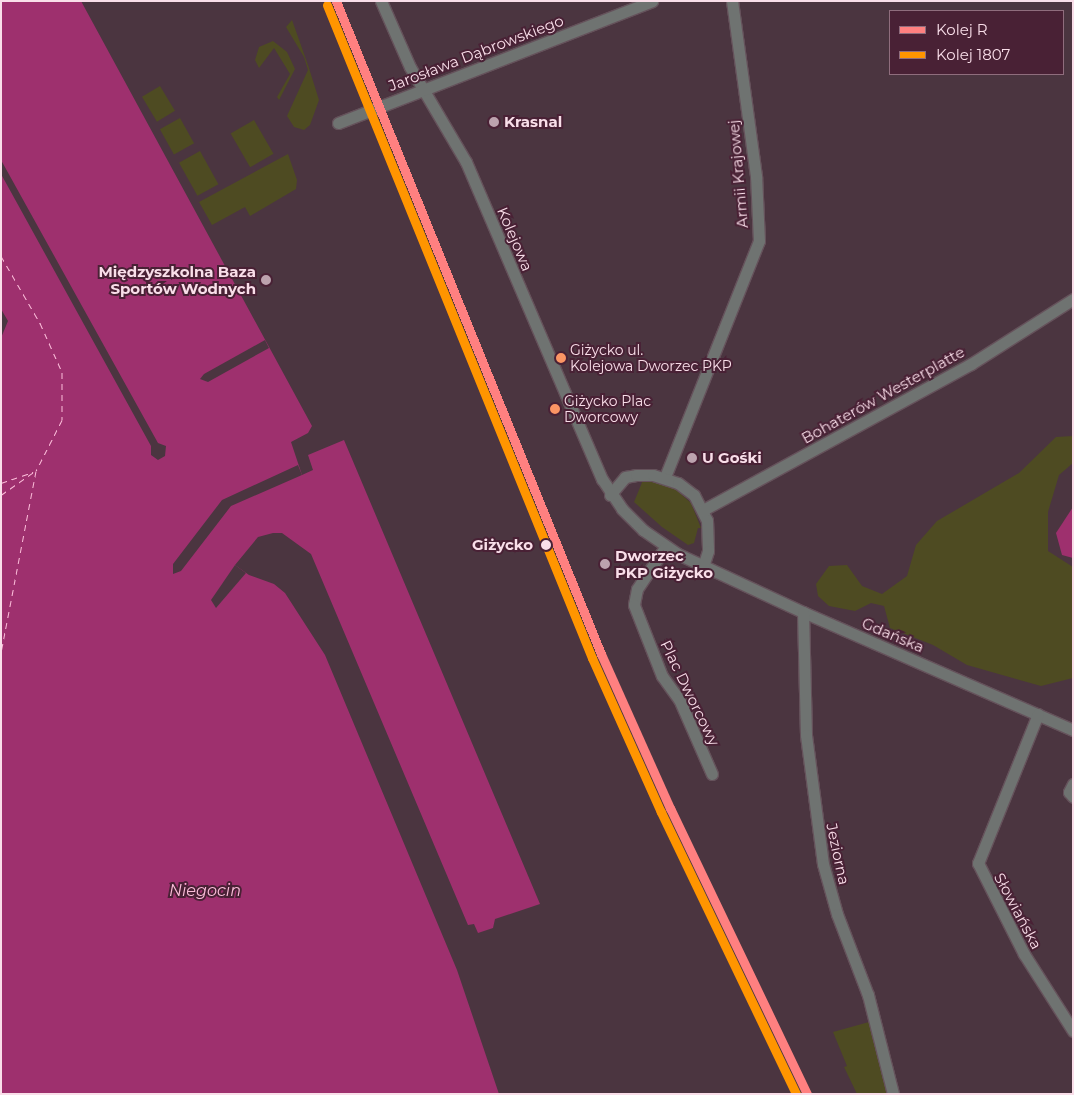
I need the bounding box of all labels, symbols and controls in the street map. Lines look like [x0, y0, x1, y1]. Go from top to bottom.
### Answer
legend [889, 10, 1064, 75]
street label: Jarosława Dąbrowskiego [386, 11, 566, 95]
text: Kolej R [936, 20, 988, 39]
text: Kolej 1807 [936, 45, 1010, 64]
place label: Krasnal [504, 113, 562, 131]
marker: Krasnal [488, 116, 500, 128]
street label: Armii Krajowej [724, 119, 752, 229]
street label: Kolejowa [493, 204, 537, 274]
place label: Międzyszkolna Baza Sportów Wodnych [99, 262, 256, 297]
marker: Międzyszkolna Baza Sportów Wodnych [260, 274, 272, 286]
place label: Giżycko ul. Kolejowa Dworzec PKP [570, 342, 732, 374]
street label: Bohaterów Westerplatte [798, 343, 968, 447]
marker: Giżycko ul. Kolejowa Dworzec PKP [556, 353, 566, 363]
place label: Giżycko Plac Dworcowy [564, 393, 651, 426]
marker: Giżycko Plac Dworcowy [550, 404, 560, 414]
place label: U Gośki [702, 449, 762, 467]
marker: U Gośki [686, 452, 698, 464]
place label: Giżycko [472, 536, 533, 554]
marker: Giżycko [537, 536, 555, 554]
place label: Dworzec PKP Giżycko [615, 546, 713, 581]
marker: Dworzec PKP Giżycko [599, 558, 611, 570]
street label: Gdańska [859, 614, 927, 656]
street label: Plac Dworcowy [657, 637, 723, 749]
street label: Jeziorna [823, 822, 853, 886]
street label: Słowiańska [990, 870, 1046, 952]
water label: Niegocin [169, 881, 241, 901]

